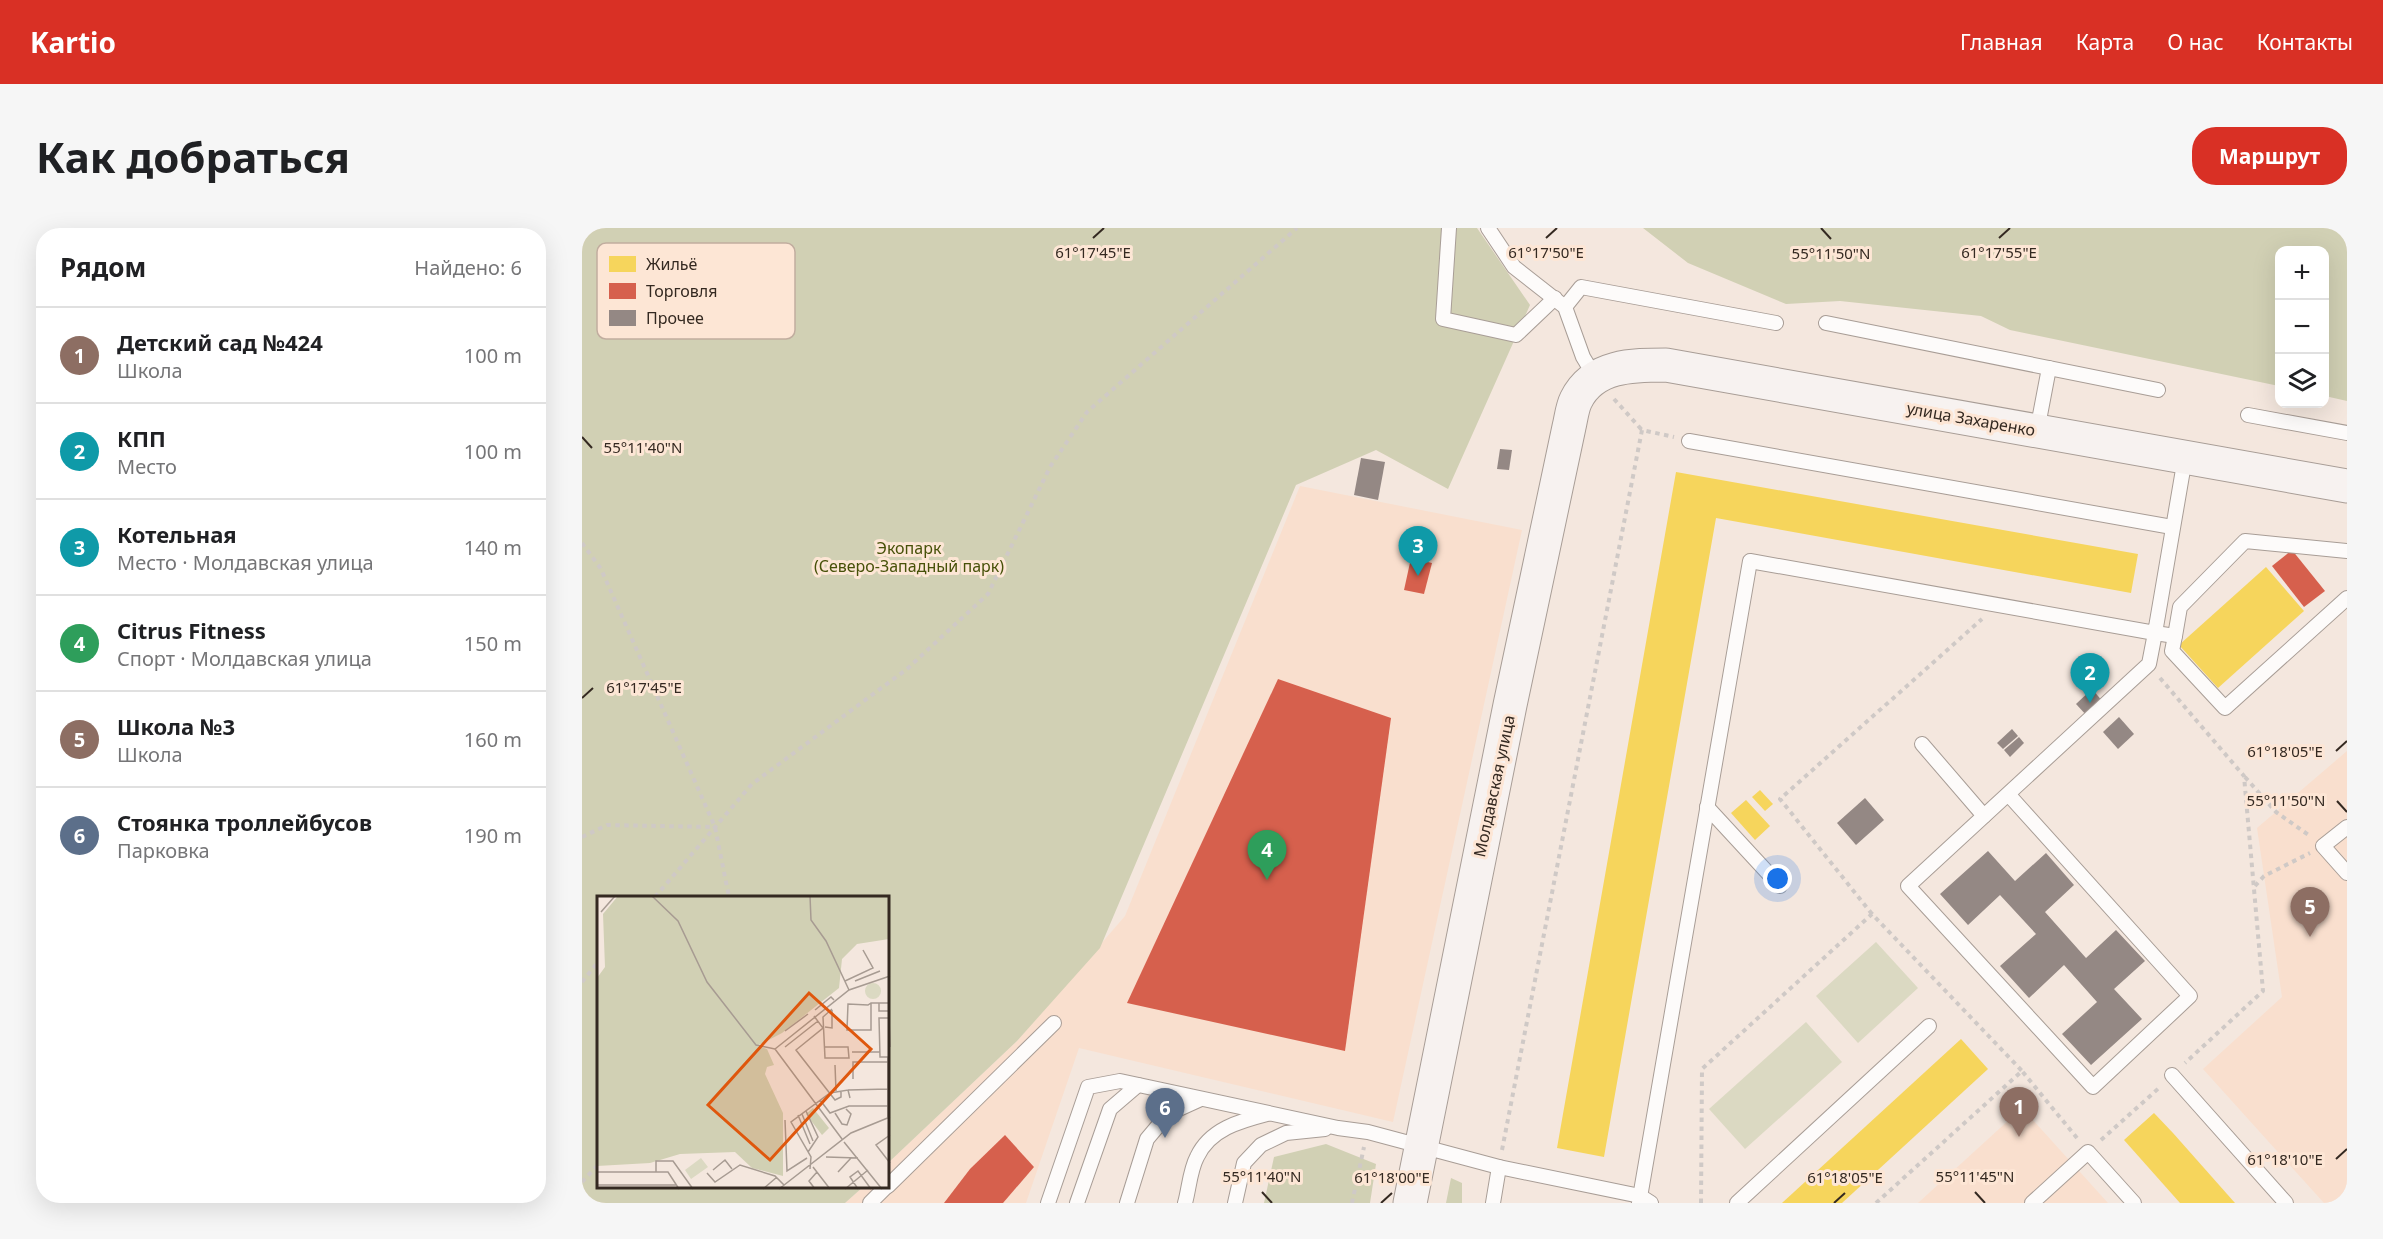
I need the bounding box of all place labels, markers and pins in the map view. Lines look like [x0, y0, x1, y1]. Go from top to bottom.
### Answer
pin: 3 [1398, 526, 1438, 576]
pin: 2 [2070, 654, 2110, 703]
pin: 4 [1248, 830, 1286, 880]
pin: 5 [2290, 888, 2330, 937]
pin: 6 [1146, 1088, 1184, 1138]
pin: 1 [2000, 1088, 2038, 1137]

